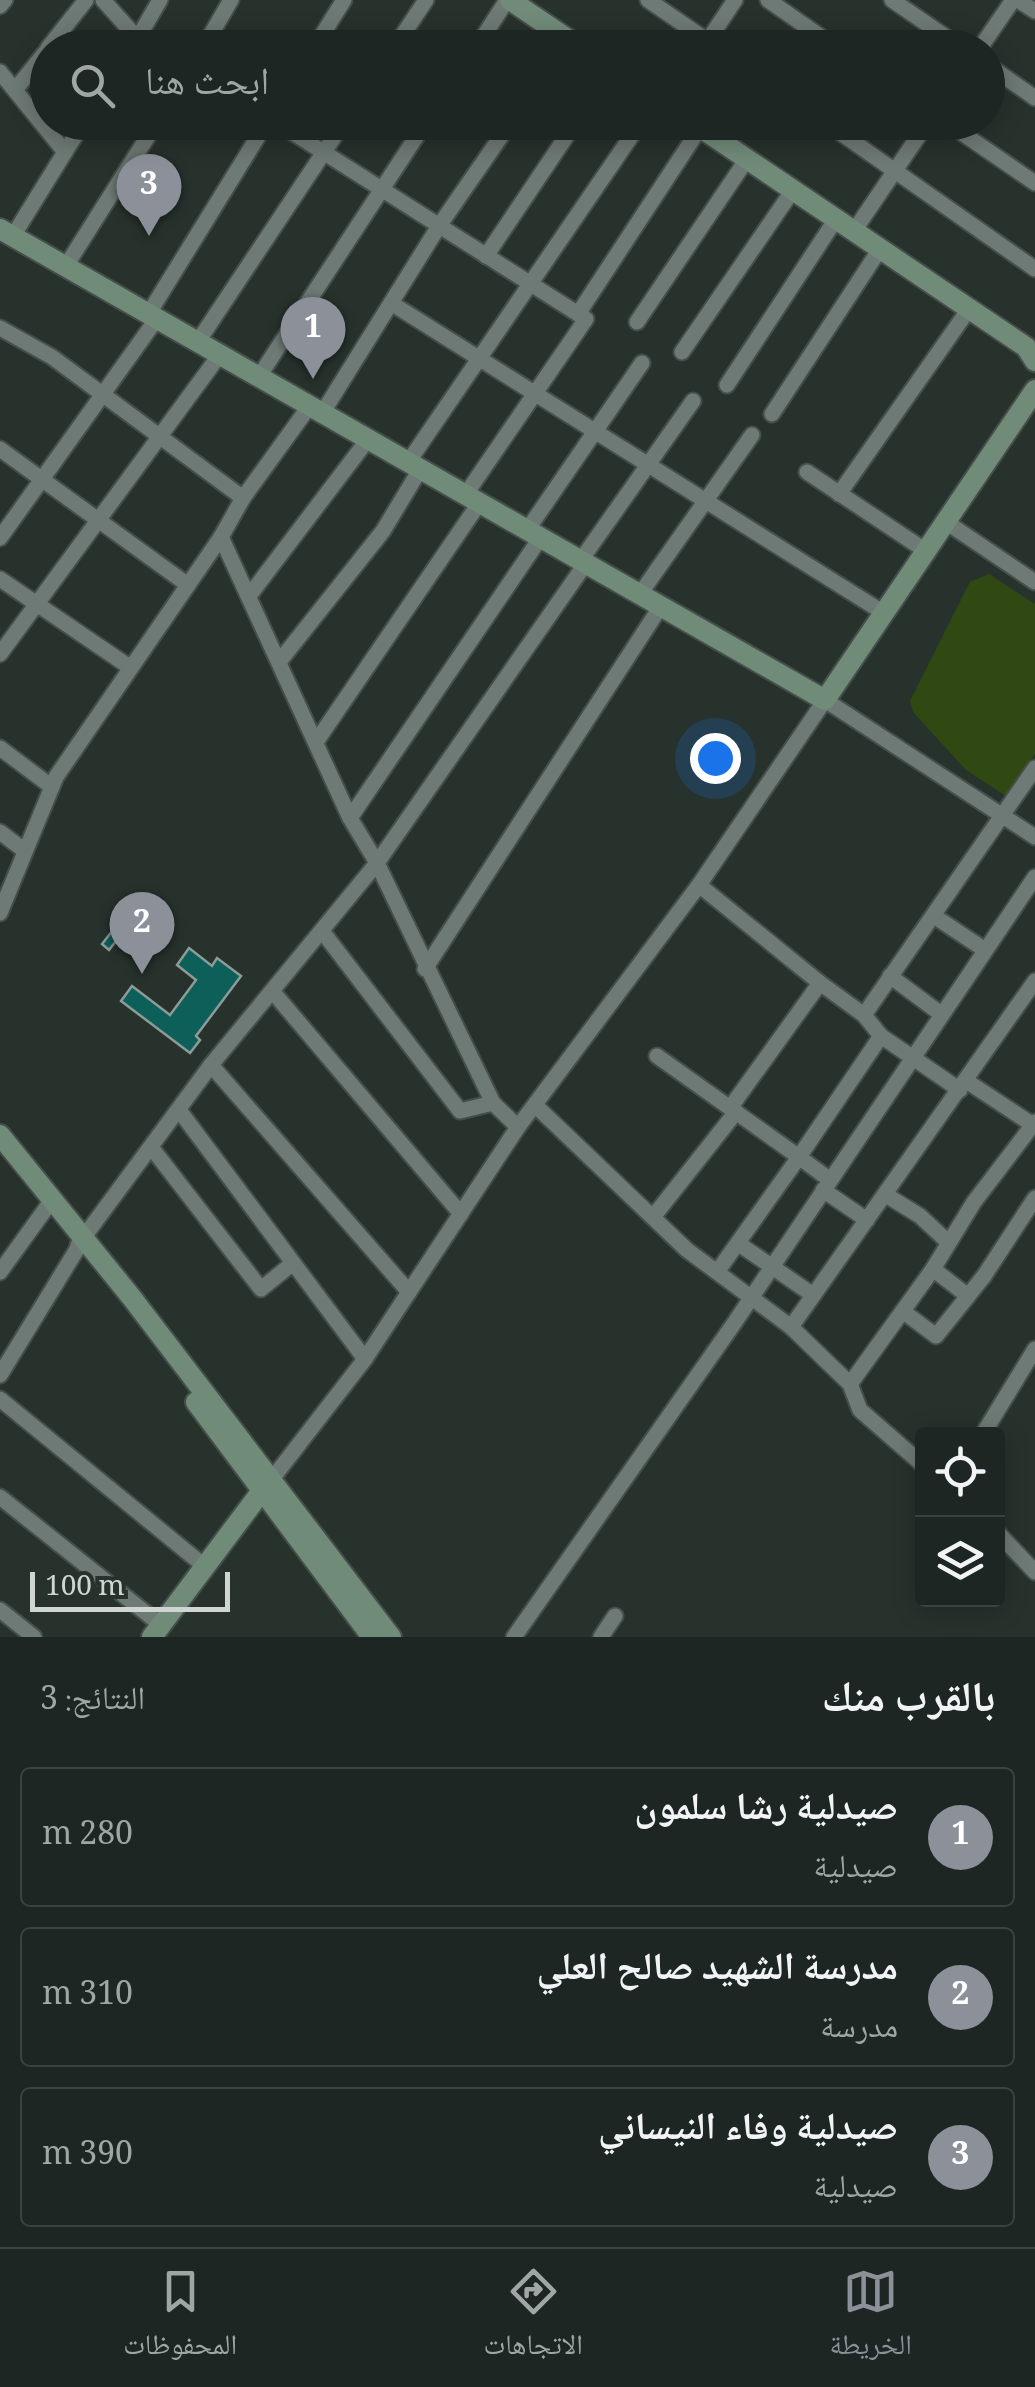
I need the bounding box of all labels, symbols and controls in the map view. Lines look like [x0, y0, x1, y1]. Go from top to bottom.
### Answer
search box [30, 30, 1005, 140]
text: ابحث هنا [145, 53, 269, 118]
icon: search [65, 58, 120, 113]
pin: 3 [116, 154, 182, 236]
pin: 1 [280, 296, 346, 379]
your location [690, 733, 741, 784]
pin: 2 [110, 892, 174, 974]
map controls [915, 1427, 1005, 1607]
button: locate [915, 1427, 1005, 1517]
button: layers [915, 1517, 1005, 1607]
text: 100 m [45, 1565, 125, 1613]
scale bar [30, 1567, 230, 1612]
text: بالقرب منك [822, 1666, 995, 1738]
text: النتائج: 3 [40, 1675, 145, 1729]
text: صيدلية رشا سلمون [634, 1778, 898, 1843]
text: 280 m [42, 1810, 133, 1864]
text: 1 [952, 1810, 969, 1864]
text: صيدلية [813, 1843, 898, 1897]
text: مدرسة الشهيد صالح العلي [537, 1938, 898, 2003]
text: 310 m [42, 1970, 133, 2024]
text: 2 [952, 1970, 969, 2024]
text: مدرسة [820, 2003, 898, 2057]
text: صيدلية وفاء النيساني [598, 2098, 898, 2163]
text: 390 m [42, 2130, 133, 2184]
text: 3 [952, 2130, 969, 2184]
text: صيدلية [813, 2163, 898, 2217]
tab: المحفوظات [123, 2264, 237, 2372]
tab: الاتجاهات [484, 2264, 583, 2372]
tab: الخريطة [829, 2264, 912, 2372]

